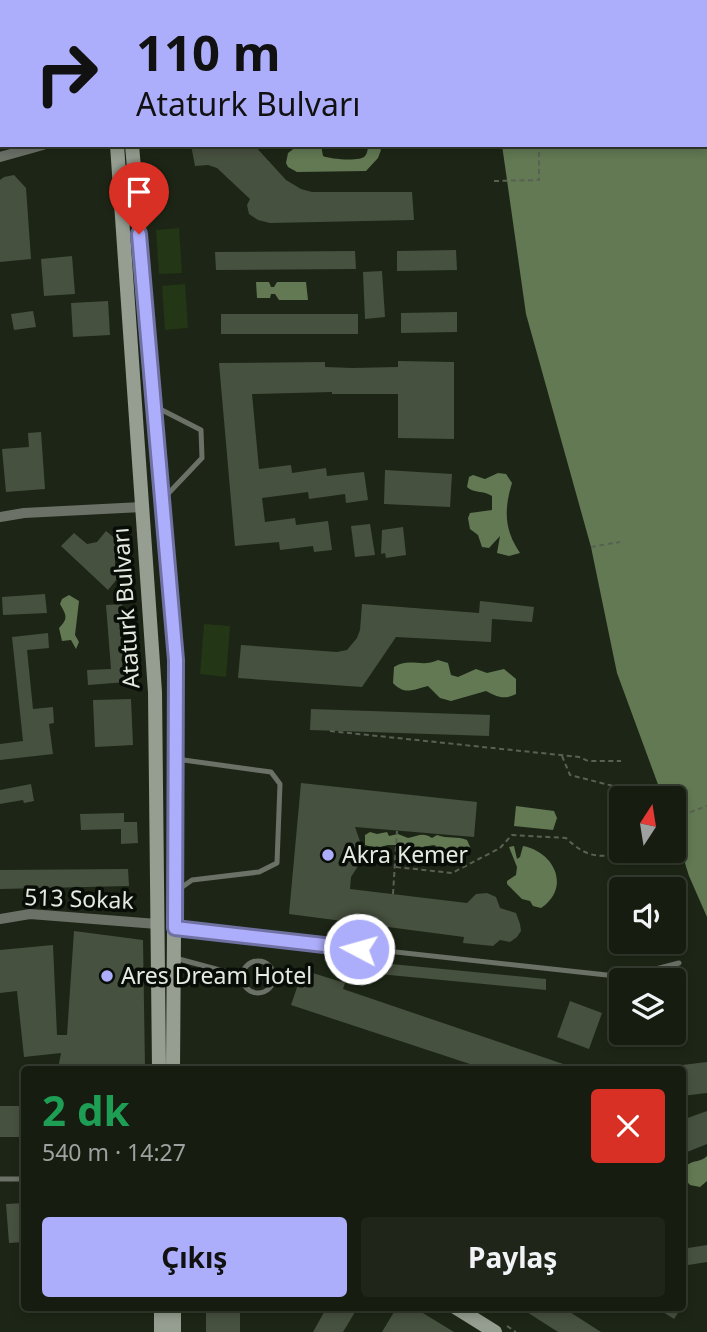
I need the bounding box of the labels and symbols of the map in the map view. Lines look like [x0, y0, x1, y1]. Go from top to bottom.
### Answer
pin [109, 162, 169, 234]
street label: Ataturk Bulvarı [103, 526, 147, 690]
north arrow [609, 786, 686, 863]
place label: Akra Kemer [342, 838, 469, 870]
marker: Akra Kemer [320, 847, 336, 863]
street label: 513 Sokak [24, 880, 135, 916]
position arrow [322, 912, 396, 986]
place label: Ares Dream Hotel [121, 959, 312, 991]
marker: Ares Dream Hotel [99, 968, 115, 984]

